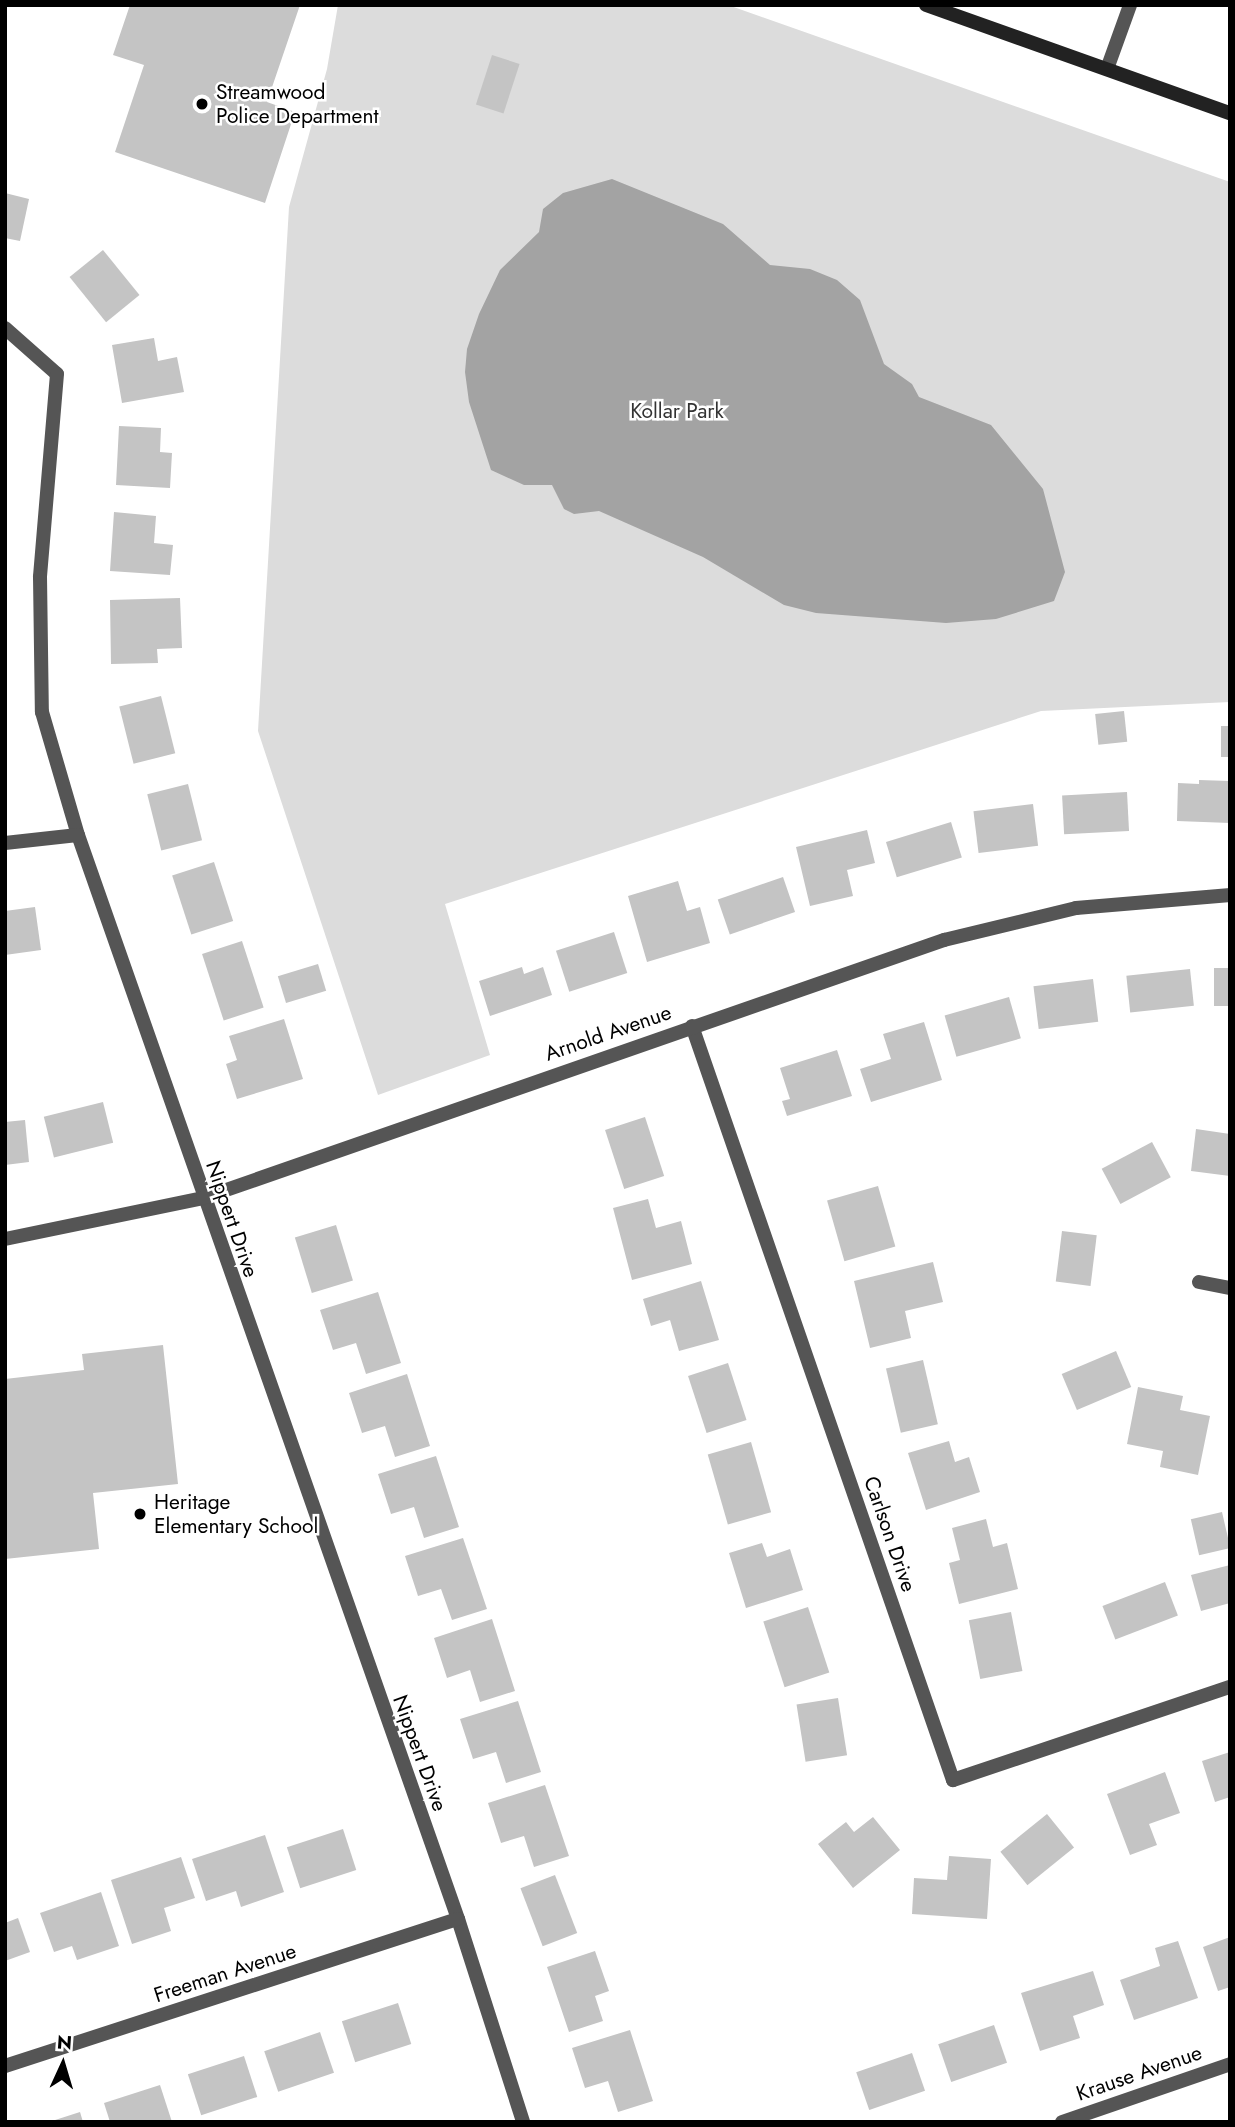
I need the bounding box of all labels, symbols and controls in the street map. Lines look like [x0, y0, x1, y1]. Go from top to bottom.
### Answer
place label: Streamwood Police Department [216, 79, 378, 129]
marker: Streamwood Police Department [194, 96, 210, 112]
park label: Kollar Park [630, 398, 724, 424]
street label: Arnold Avenue [541, 1000, 675, 1066]
street label: Nippert Drive [200, 1157, 264, 1281]
street label: Carlson Drive [858, 1473, 922, 1595]
place label: Heritage Elementary School [154, 1489, 318, 1539]
marker: Heritage Elementary School [132, 1506, 148, 1522]
street label: Nippert Drive [387, 1692, 453, 1814]
street label: Freeman Avenue [151, 1938, 299, 2008]
north arrow [28, 2029, 98, 2099]
text: N [56, 2029, 73, 2057]
street label: Krause Avenue [1073, 2040, 1205, 2106]

